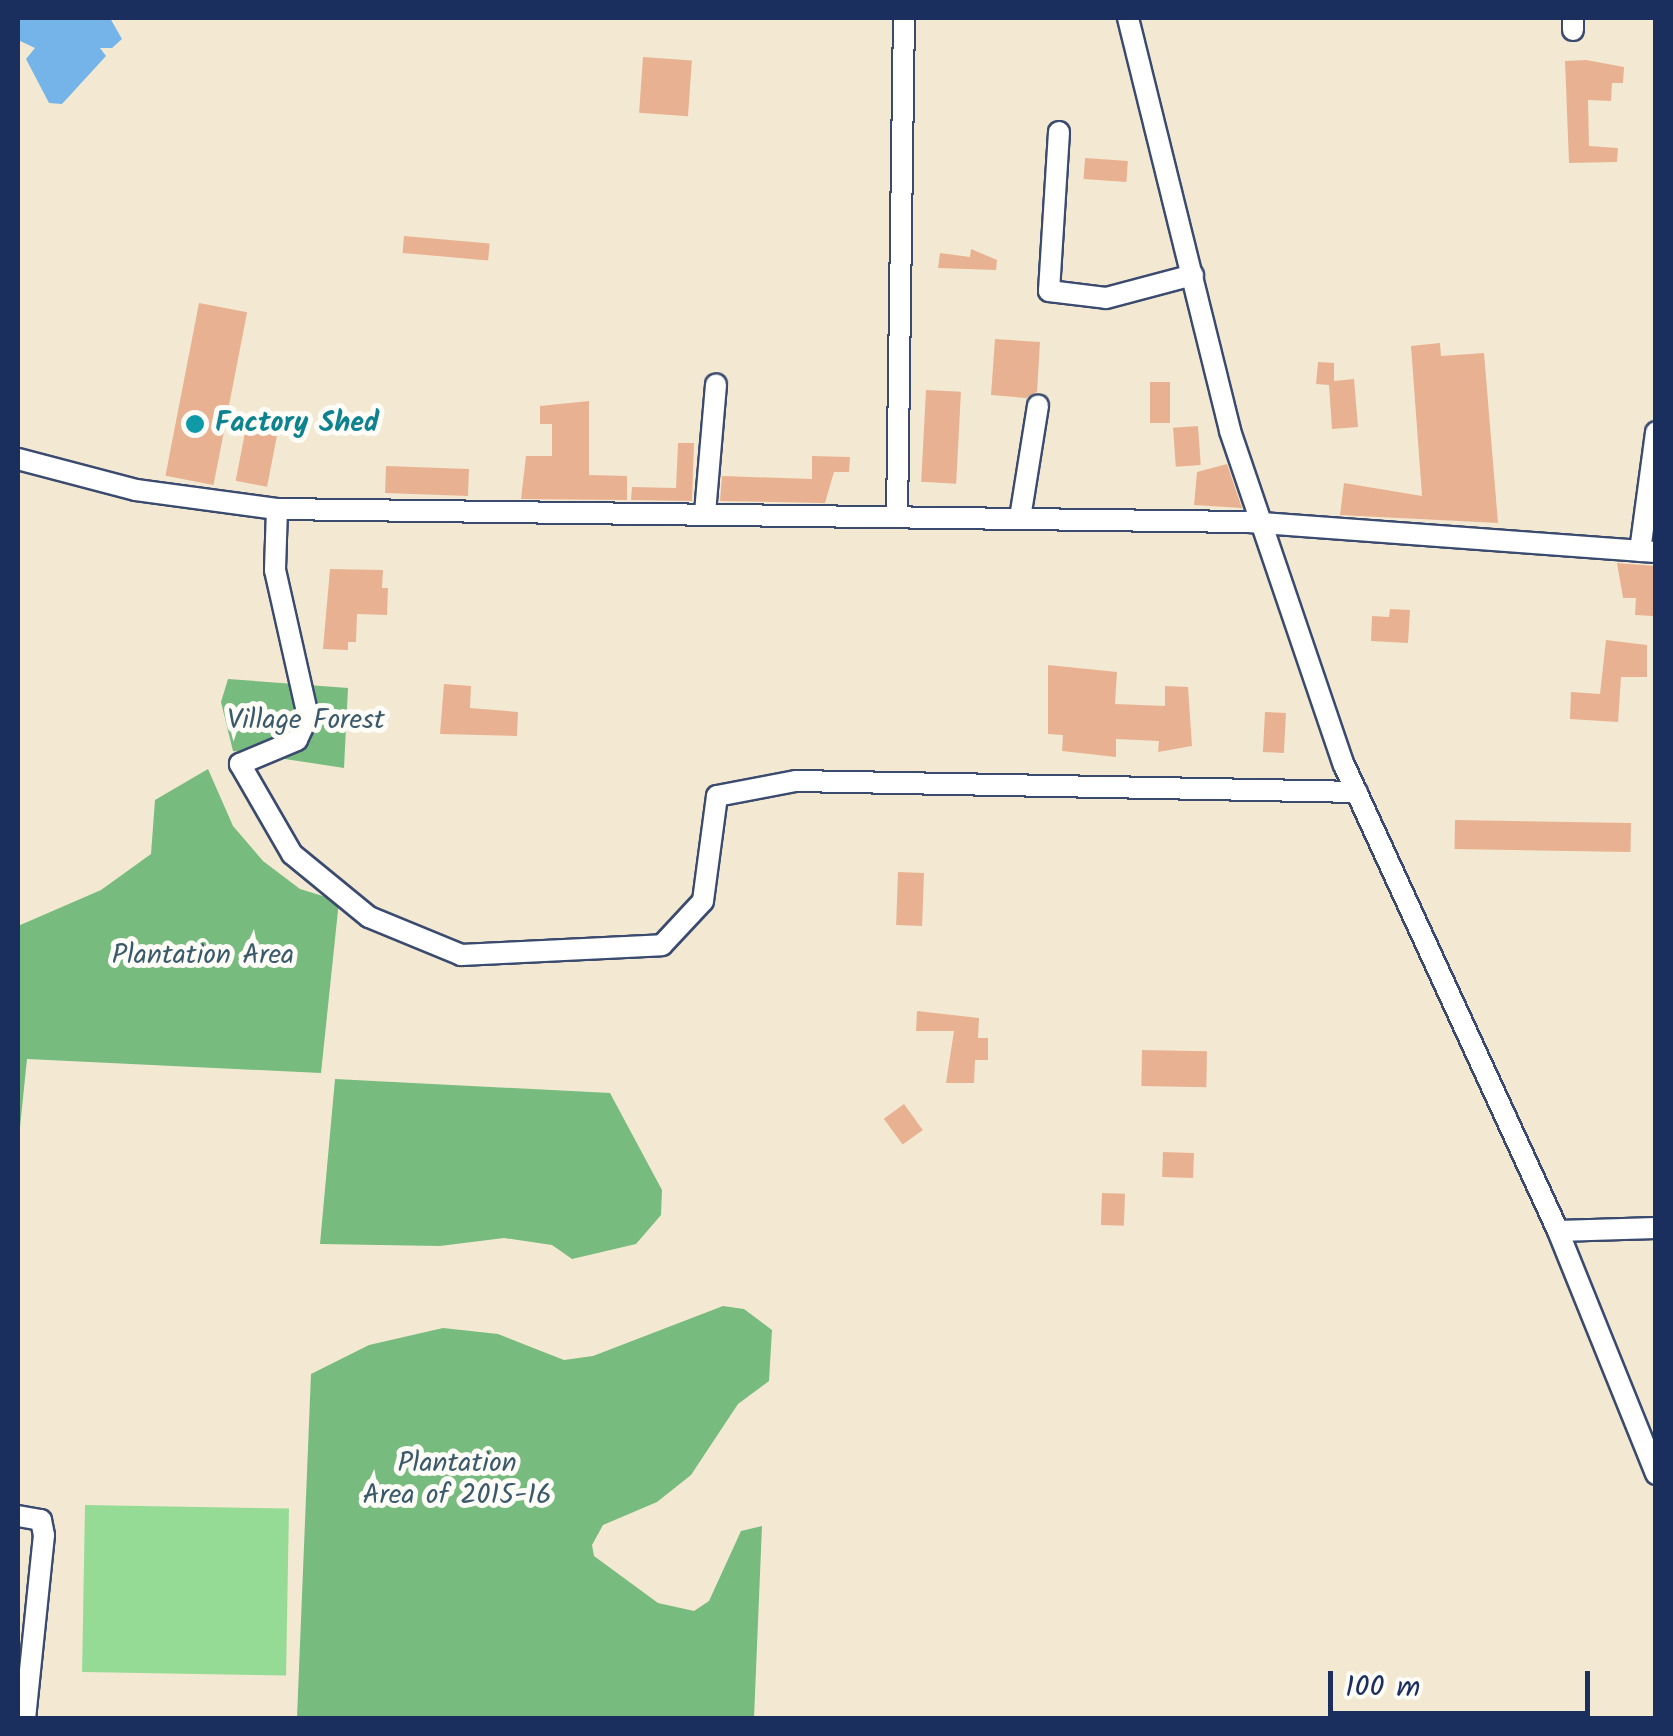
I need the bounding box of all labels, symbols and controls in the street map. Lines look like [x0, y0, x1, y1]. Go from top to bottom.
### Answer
place label: Factory Shed [215, 407, 379, 441]
marker: Factory Shed [184, 413, 206, 435]
park label: Village Forest [227, 704, 385, 738]
park label: Plantation Area [112, 939, 294, 973]
park label: Plantation Area of 2015-16 [363, 1447, 551, 1513]
scale bar [1333, 1651, 1596, 1713]
text: 100 m [1345, 1664, 1420, 1712]

